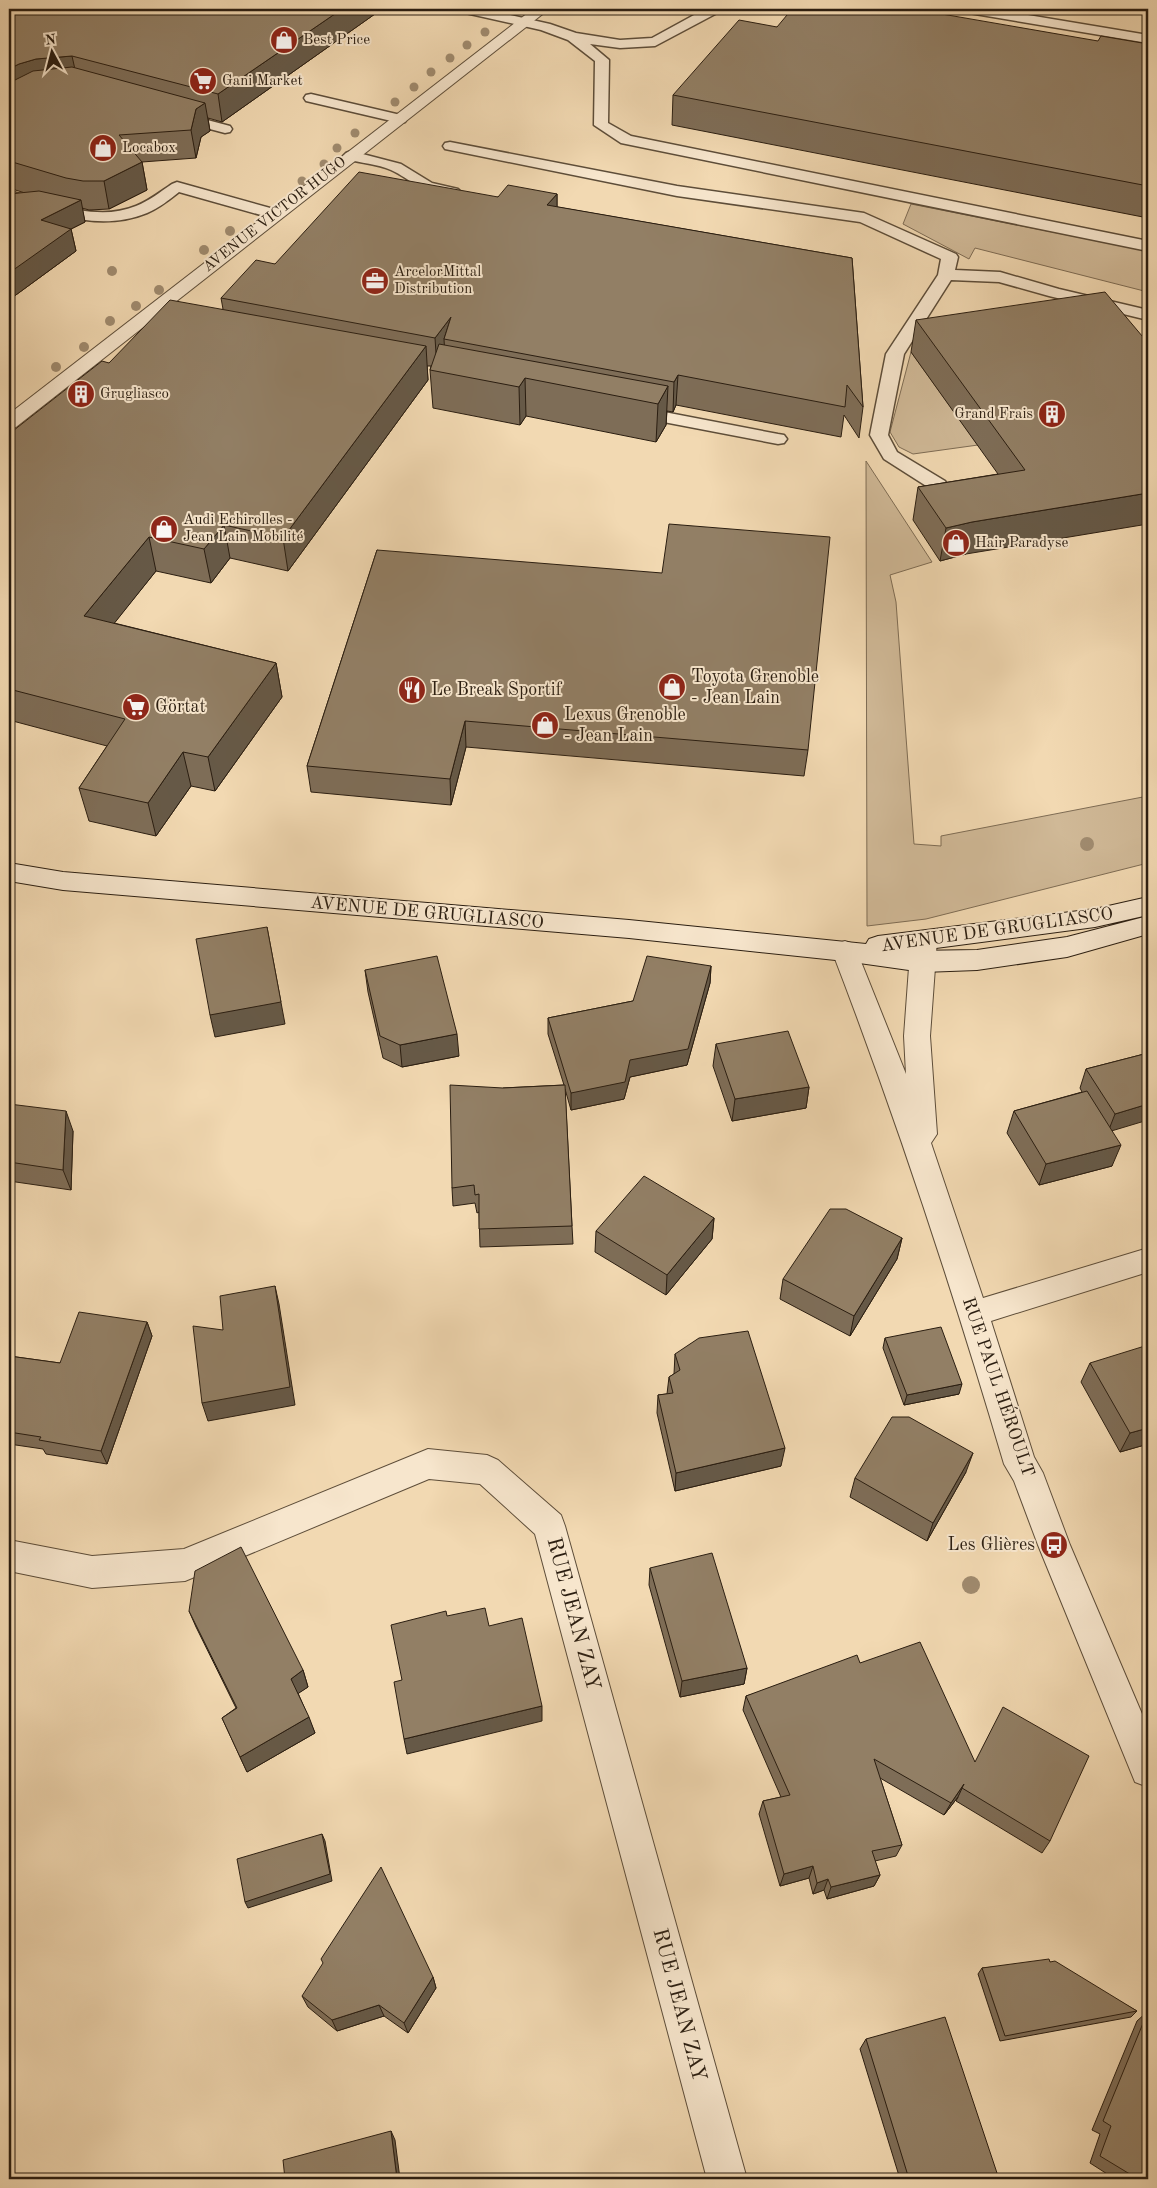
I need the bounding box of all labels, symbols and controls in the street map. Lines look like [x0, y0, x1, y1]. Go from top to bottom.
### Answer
shop icon: Best Price [269, 25, 299, 55]
north arrow [28, 28, 78, 78]
text: N [44, 32, 57, 48]
place label: Best Price [303, 33, 370, 48]
supermarket icon: Gani Market [188, 66, 218, 96]
place label: Gani Market [222, 74, 303, 89]
shop icon: Locabox [88, 133, 118, 163]
place label: Locabox [122, 141, 176, 156]
street label: AVENUE VICTOR HUGO [201, 155, 349, 275]
place label: ArcelorMittal Distribution [394, 265, 481, 297]
office icon: ArcelorMittal Distribution [360, 266, 390, 296]
building icon: Grugliasco [66, 379, 96, 409]
place label: Grugliasco [100, 387, 169, 402]
building icon: Grand Frais [1037, 399, 1067, 429]
place label: Grand Frais [954, 407, 1033, 422]
place label: Audi Echirolles - Jean Lain Mobilité [183, 513, 304, 545]
shop icon: Audi Echirolles - Jean Lain Mobilité [149, 514, 179, 544]
shop icon: Hair Paradyse [941, 528, 971, 558]
place label: Hair Paradyse [975, 536, 1068, 551]
place label: Toyota Grenoble - Jean Lain [691, 668, 819, 707]
shop icon: Toyota Grenoble - Jean Lain [657, 672, 687, 702]
restaurant icon: Le Break Sportif [397, 675, 427, 705]
place label: Le Break Sportif [431, 681, 563, 699]
supermarket icon: Görtat [121, 692, 151, 722]
place label: Görtat [155, 698, 206, 716]
place label: Lexus Grenoble - Jean Lain [564, 706, 686, 745]
shop icon: Lexus Grenoble - Jean Lain [530, 710, 560, 740]
street label: AVENUE DE GRUGLIASCO [309, 894, 545, 932]
street label: AVENUE DE GRUGLIASCO [880, 905, 1114, 955]
street label: RUE PAUL HÉROULT [959, 1294, 1041, 1479]
bus stop icon: Les Glières [1039, 1530, 1069, 1560]
street label: RUE JEAN ZAY [542, 1535, 604, 1693]
place label: Les Glières [947, 1536, 1035, 1554]
street label: RUE JEAN ZAY [648, 1926, 710, 2084]

